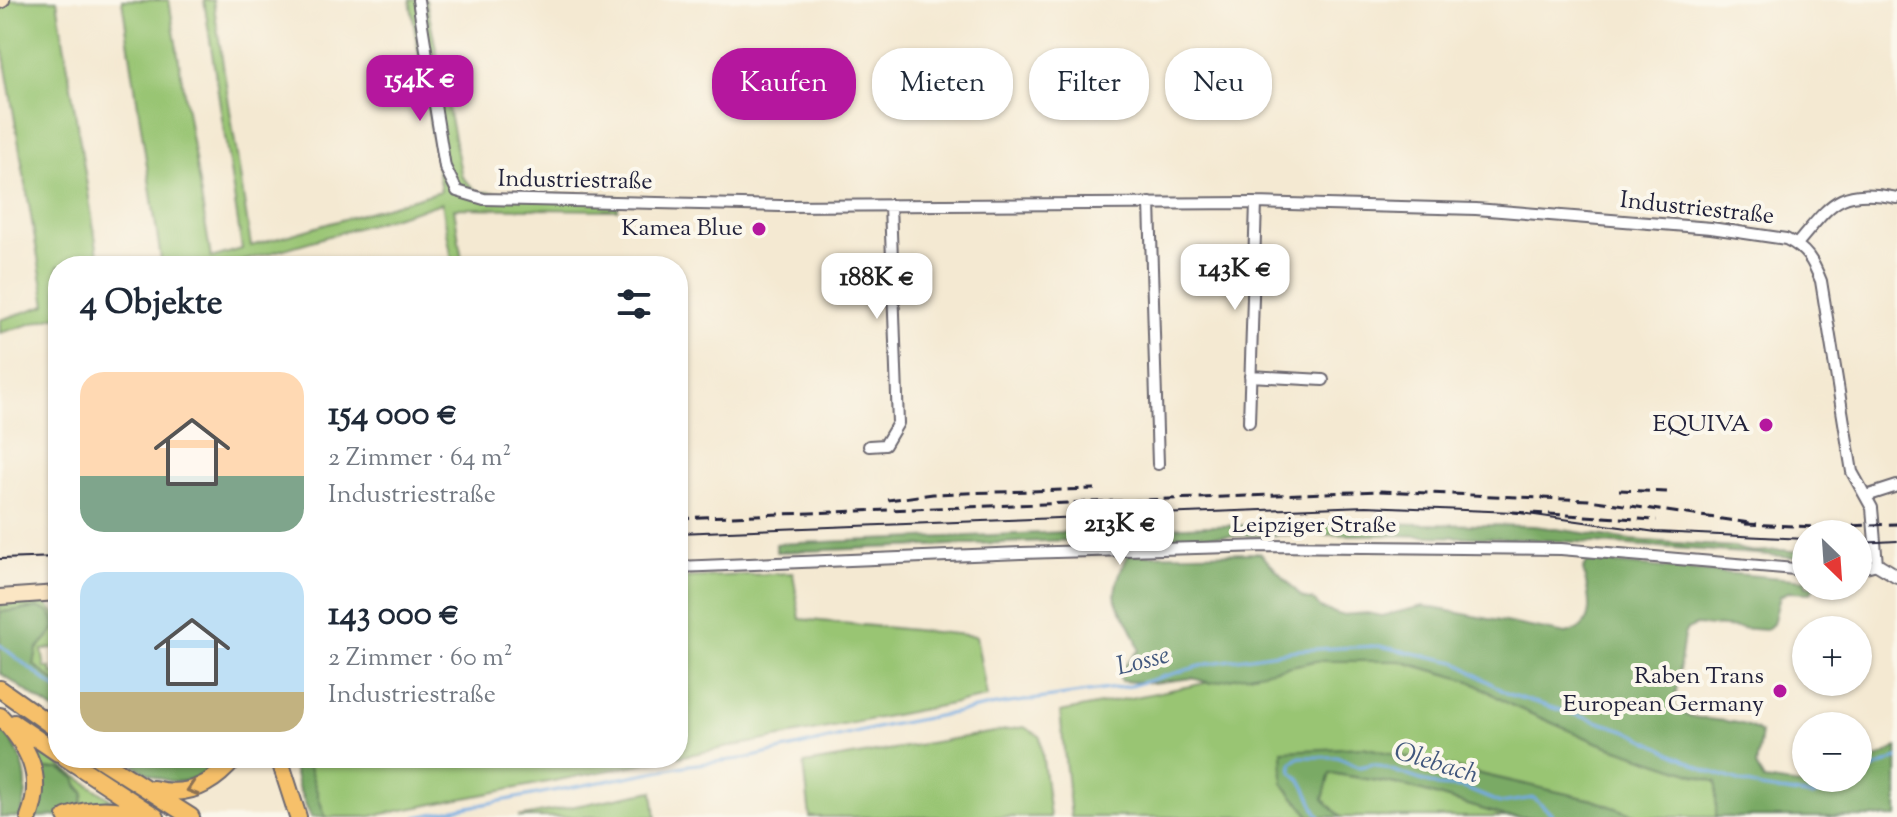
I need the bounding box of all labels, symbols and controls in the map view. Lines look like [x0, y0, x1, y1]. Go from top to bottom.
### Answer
chip: Kaufen [712, 48, 856, 120]
chip: Mieten [872, 48, 1013, 120]
chip: Filter [1029, 48, 1149, 120]
chip: Neu [1165, 48, 1272, 120]
pin: 154K € [355, 55, 485, 123]
text: 154K € [384, 62, 456, 99]
street label: Industriestraße [497, 163, 653, 199]
street label: Industriestraße [1618, 184, 1776, 234]
place label: Kamea Blue [621, 212, 743, 246]
marker: Kamea Blue [750, 220, 768, 238]
pin: 143K € [1170, 244, 1300, 312]
text: 143K € [1199, 251, 1271, 288]
pin: 188K € [812, 253, 942, 321]
text: 188K € [839, 260, 915, 297]
text: 4 Objekte [80, 280, 223, 329]
icon: filters [612, 282, 656, 326]
text: 154 000 € [328, 391, 458, 440]
icon: home [144, 404, 240, 500]
place label: EQUIVA [1652, 408, 1751, 442]
marker: EQUIVA [1757, 416, 1775, 434]
text: 2 Zimmer · 64 m² [328, 440, 511, 477]
text: Industriestraße [328, 477, 496, 514]
pin: 213K € [1055, 499, 1185, 567]
text: 213K € [1084, 506, 1156, 543]
street label: Leipziger Straße [1232, 509, 1396, 543]
north arrow [1792, 520, 1872, 600]
map controls [1792, 520, 1872, 792]
text: 143 000 € [328, 591, 460, 640]
icon: home [144, 604, 240, 700]
button: + [1792, 616, 1872, 696]
water label: Losse [1112, 638, 1174, 686]
text: 2 Zimmer · 60 m² [328, 640, 512, 677]
place label: Raben Trans European Germany [1563, 660, 1764, 722]
text: Industriestraße [328, 677, 496, 714]
marker: Raben Trans European Germany [1771, 682, 1789, 700]
button: − [1792, 712, 1872, 792]
water label: Olebach [1389, 734, 1483, 794]
one-way arrow [186, 779, 200, 795]

